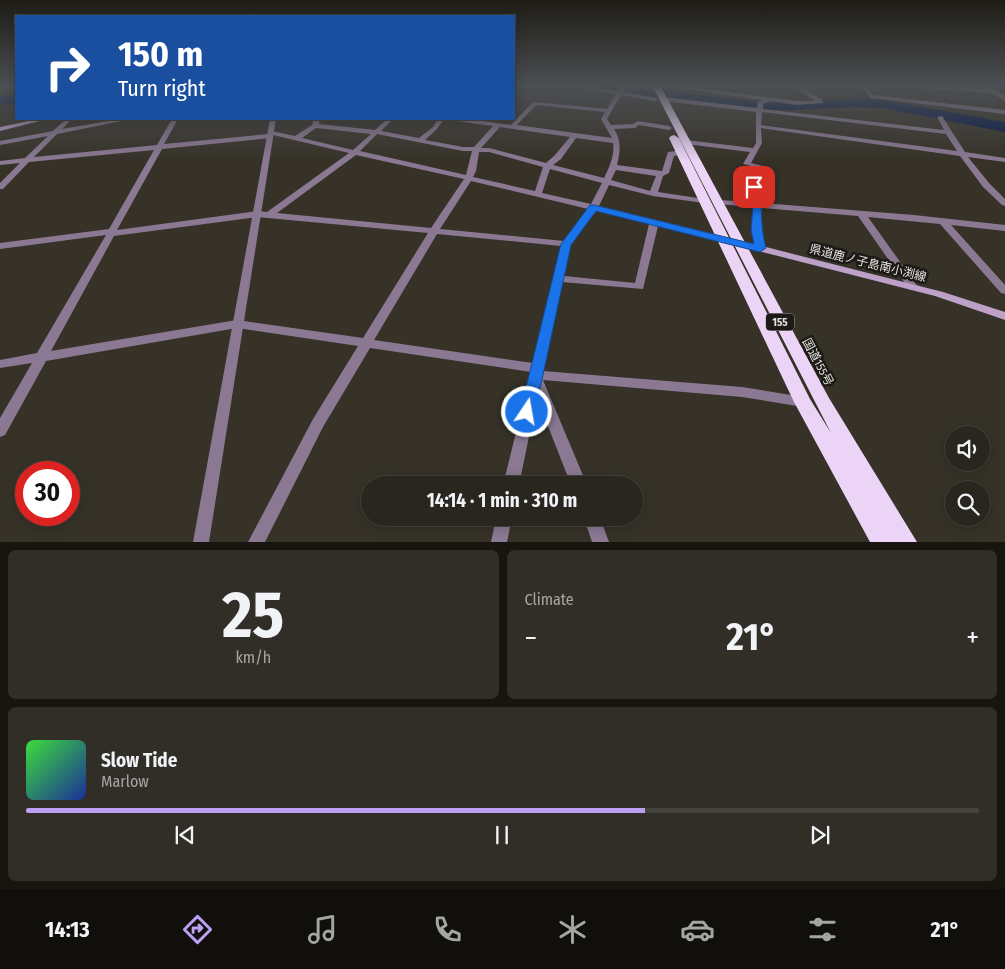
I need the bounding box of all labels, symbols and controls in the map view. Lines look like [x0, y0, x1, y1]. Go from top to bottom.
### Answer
text: 150 m [118, 33, 203, 75]
icon: right [35, 35, 100, 100]
text: Turn right [118, 75, 206, 102]
pin [733, 166, 775, 208]
icon: arrive [740, 173, 768, 201]
street label: 県道鹿ノ子島南小渕線 [808, 242, 928, 284]
road number: 155 [766, 314, 794, 331]
street label: 国道155号 [800, 336, 836, 388]
position arrow [500, 385, 552, 437]
map controls [945, 426, 990, 526]
button: sound [945, 426, 990, 471]
speed limit sign: 30 [15, 461, 80, 526]
button: search [945, 481, 990, 526]
text: 14:14 · 1 min · 310 m [427, 489, 577, 512]
text: 25 [222, 576, 284, 654]
text: Climate [525, 590, 574, 609]
text: 21° [726, 614, 777, 660]
text: − [525, 621, 537, 654]
text: + [966, 621, 979, 654]
text: km/h [235, 648, 271, 667]
text: Slow Tide [101, 749, 177, 772]
text: Marlow [101, 772, 149, 791]
icon: previous [171, 821, 199, 849]
icon: pause [488, 821, 516, 849]
icon: next [806, 821, 834, 849]
icon: directions [180, 912, 215, 947]
icon: music [305, 912, 340, 947]
icon: phone [430, 912, 465, 947]
icon: climate [555, 912, 590, 947]
icon: car [680, 912, 715, 947]
icon: filters [805, 912, 840, 947]
text: 14:13 [45, 916, 90, 943]
text: 21° [930, 916, 960, 943]

